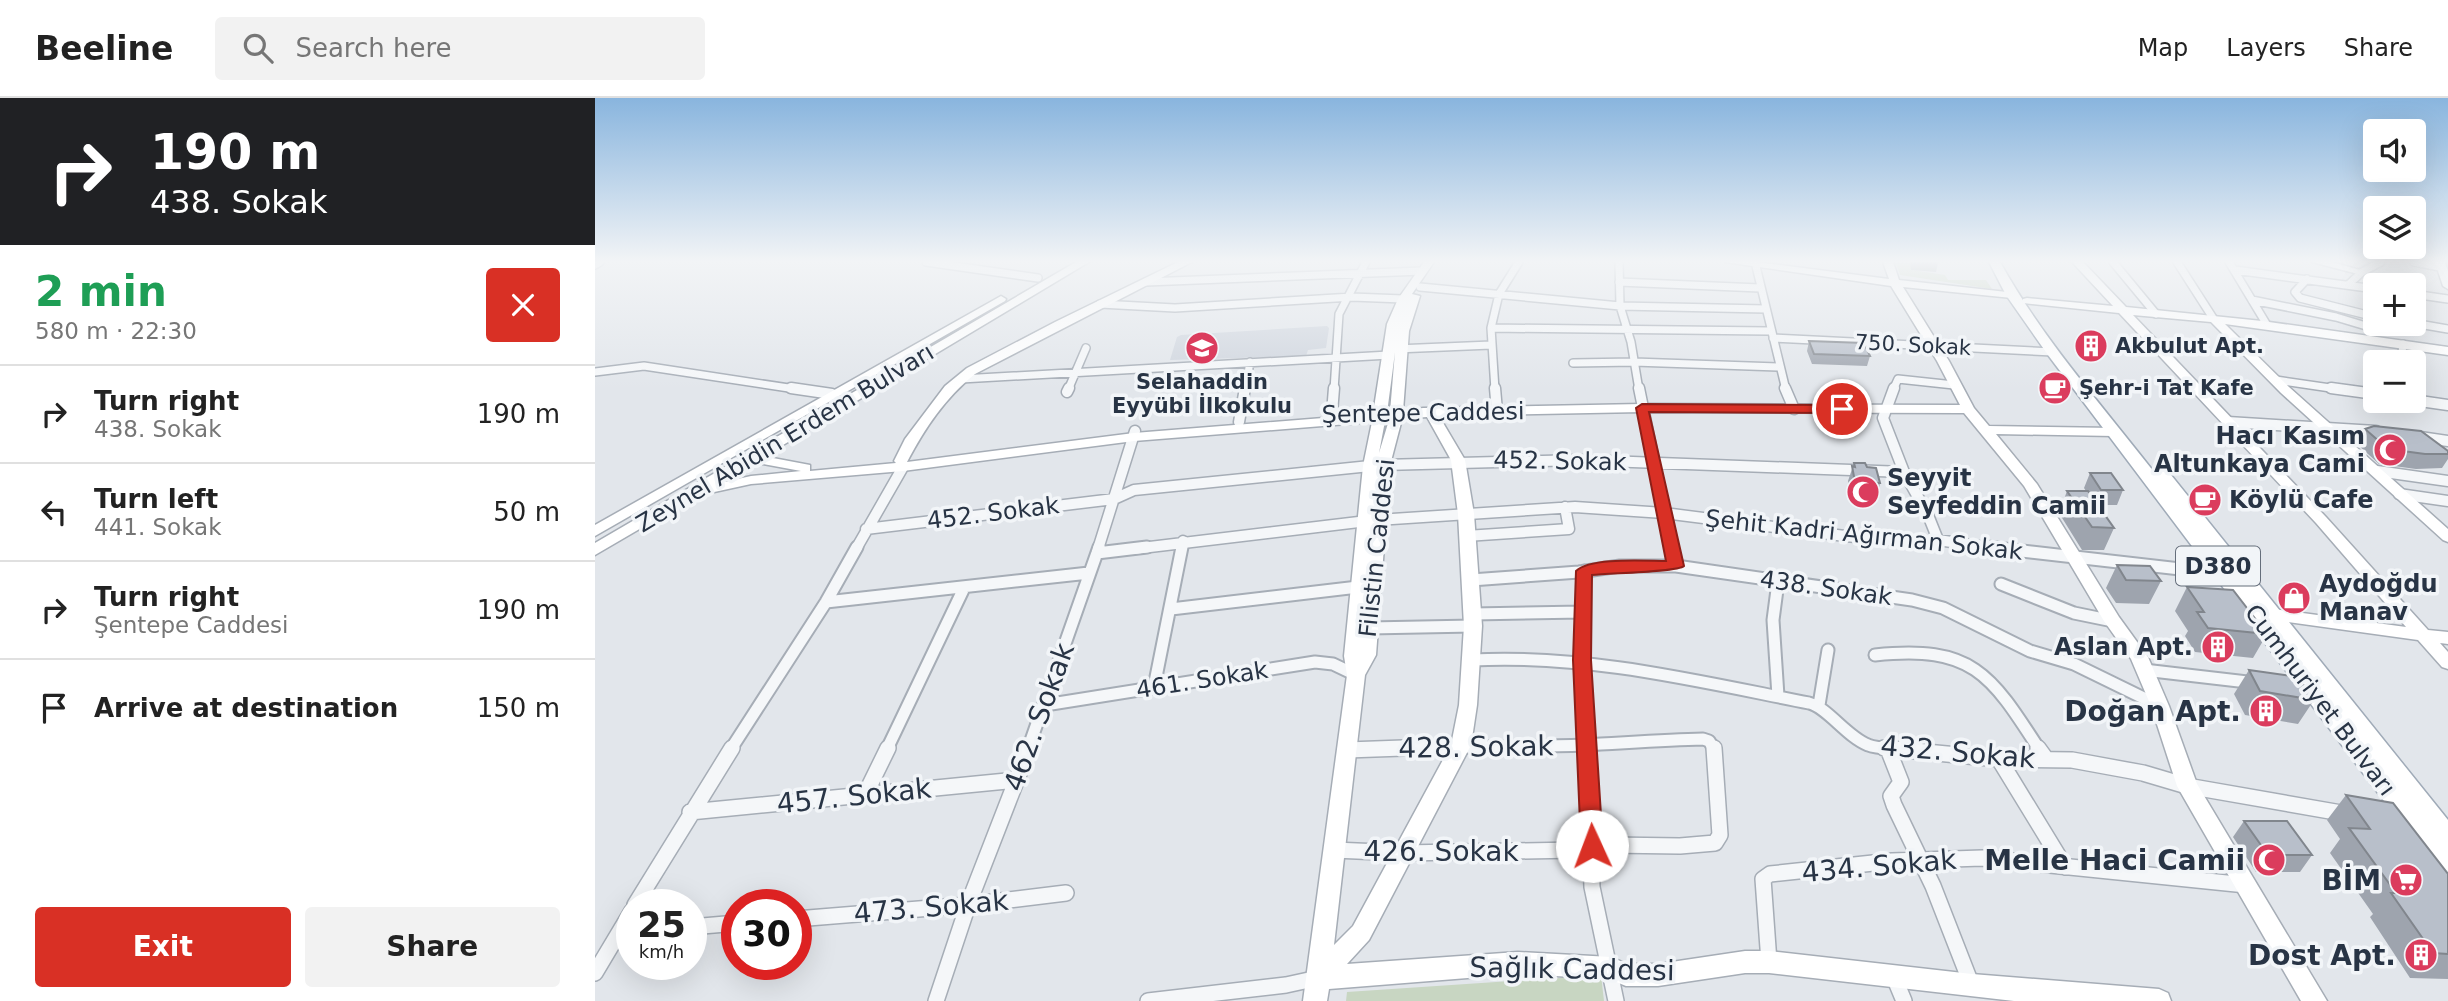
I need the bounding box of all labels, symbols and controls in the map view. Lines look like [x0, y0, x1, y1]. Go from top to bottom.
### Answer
search box [215, 17, 705, 80]
text: Beeline [35, 29, 173, 68]
icon: search [239, 29, 277, 67]
text: Search here [295, 33, 452, 63]
text: Map [2138, 34, 2188, 62]
text: Layers [2226, 34, 2306, 62]
text: Share [2344, 34, 2413, 62]
map controls [2363, 119, 2426, 413]
button: sound [2363, 119, 2426, 182]
text: 190 m [150, 124, 320, 181]
icon: right [35, 126, 126, 217]
text: 438. Sokak [150, 183, 327, 221]
button: layers [2363, 196, 2426, 259]
text: 2 min [35, 267, 167, 316]
button: close [486, 268, 560, 342]
button: + [2363, 273, 2426, 336]
text: 580 m · 22:30 [35, 318, 197, 344]
building icon: Akbulut Apt. [2072, 327, 2110, 365]
school or university icon: Selahaddin Eyyübi İlkokulu [1183, 329, 1221, 367]
street label: 750. Sokak [1854, 330, 1973, 360]
place label: Akbulut Apt. [2115, 334, 2264, 358]
street label: Zeynel Abidin Erdem Bulvarı [631, 338, 939, 538]
button: − [2363, 350, 2426, 413]
cafe icon: Şehr-i Tat Kafe [2036, 369, 2074, 407]
place label: Selahaddin Eyyübi İlkokulu [1112, 370, 1292, 418]
place label: Şehr-i Tat Kafe [2079, 376, 2254, 400]
pin [1812, 379, 1872, 439]
text: Turn right [94, 386, 239, 416]
icon: arrive [1823, 390, 1861, 428]
icon: right [35, 395, 73, 433]
street label: Şentepe Caddesi [1321, 397, 1525, 429]
text: 190 m [477, 399, 560, 429]
text: 438. Sokak [94, 416, 222, 442]
place label: Hacı Kasım Altunkaya Cami [2154, 422, 2365, 478]
mosque icon: Hacı Kasım Altunkaya Cami [2371, 431, 2409, 469]
street label: 452. Sokak [1493, 446, 1627, 476]
street label: Filistin Caddesi [1354, 457, 1400, 639]
place label: Seyyit Seyfeddin Camii [1887, 464, 2106, 520]
mosque icon: Seyyit Seyfeddin Camii [1844, 473, 1882, 511]
cafe icon: Köylü Cafe [2186, 481, 2224, 519]
text: Turn left [94, 484, 218, 514]
place label: Köylü Cafe [2229, 486, 2374, 514]
street label: 452. Sokak [925, 491, 1061, 535]
icon: left [35, 493, 73, 531]
text: 50 m [493, 497, 560, 527]
street label: Şehit Kadri Ağırman Sokak [1704, 504, 2024, 566]
text: 441. Sokak [94, 514, 222, 540]
road number: D380 [2176, 546, 2260, 586]
street label: 438. Sokak [1758, 565, 1894, 611]
place label: Aydoğdu Manav [2319, 570, 2437, 626]
shop icon: Aydoğdu Manav [2275, 579, 2313, 617]
text: Turn right [94, 582, 239, 612]
icon: right [35, 591, 73, 629]
text: 190 m [477, 595, 560, 625]
street label: Cumhuriyet Bulvarı [2239, 599, 2401, 801]
text: Şentepe Caddesi [94, 612, 288, 638]
building icon: Aslan Apt. [2199, 628, 2237, 666]
place label: Aslan Apt. [2054, 633, 2193, 661]
street label: 462. Sokak [997, 638, 1081, 796]
street label: 461. Sokak [1134, 656, 1270, 704]
icon: arrive [35, 689, 73, 727]
building icon: Doğan Apt. [2247, 692, 2285, 730]
text: Arrive at destination [94, 693, 398, 723]
text: 150 m [477, 693, 560, 723]
place label: Doğan Apt. [2064, 695, 2241, 728]
street label: 428. Sokak [1398, 729, 1555, 765]
street label: 432. Sokak [1879, 729, 2038, 775]
street label: 457. Sokak [775, 771, 934, 821]
position arrow [1555, 809, 1629, 883]
street label: 426. Sokak [1363, 835, 1519, 868]
mosque icon: Melle Haci Camii [2250, 841, 2288, 879]
street label: 434. Sokak [1800, 843, 1959, 889]
place label: Melle Haci Camii [1984, 844, 2245, 877]
supermarket icon: BİM [2387, 861, 2425, 899]
place label: BİM [2321, 863, 2381, 897]
street label: 473. Sokak [852, 884, 1011, 930]
speed limit sign: 30 [721, 889, 812, 980]
text: 25 [637, 905, 686, 945]
button: Exit [35, 907, 291, 987]
button: Share [305, 907, 560, 987]
building icon: Dost Apt. [2402, 936, 2440, 974]
place label: Dost Apt. [2248, 939, 2396, 972]
text: km/h [639, 941, 684, 962]
street label: Sağlık Caddesi [1469, 951, 1675, 987]

